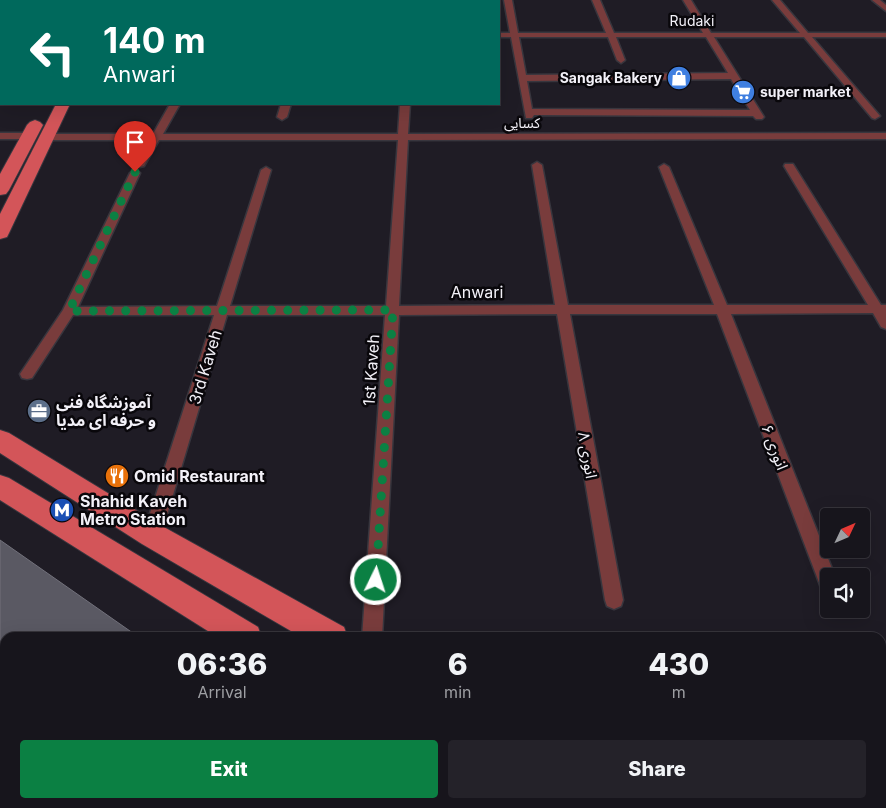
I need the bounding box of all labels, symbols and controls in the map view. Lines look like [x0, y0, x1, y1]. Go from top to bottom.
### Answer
street label: Rudaki [670, 12, 714, 29]
text: 140 m [103, 19, 206, 61]
icon: left [20, 20, 85, 85]
text: Anwari [103, 61, 176, 87]
shop icon: Sangak Bakery [666, 65, 692, 91]
place label: Sangak Bakery [560, 69, 663, 86]
supermarket icon: super market [730, 79, 756, 105]
place label: super market [760, 83, 851, 100]
street label: کسایی [504, 114, 540, 132]
pin [114, 121, 156, 172]
icon: arrive [121, 128, 149, 156]
street label: Anwari [451, 282, 503, 302]
street label: 3rd Kaveh [184, 327, 226, 407]
street label: 1st Kaveh [359, 334, 383, 406]
place label: آموزشگاه فنی و حرفه ای مدیا [56, 392, 156, 430]
office icon: آموزشگاه فنی و حرفه ای مدیا [26, 398, 52, 424]
street label: انوری ۶ [757, 421, 793, 473]
street label: انوری ۸ [574, 430, 602, 480]
restaurant icon: Omid Restaurant [104, 463, 130, 489]
place label: Omid Restaurant [134, 466, 265, 486]
place label: Shahid Kaveh Metro Station [80, 491, 187, 529]
metro station icon: Shahid Kaveh Metro Station [49, 497, 75, 523]
north arrow [820, 508, 870, 558]
map controls [820, 508, 870, 618]
position arrow [349, 553, 401, 605]
button: sound [820, 568, 870, 618]
text: 06:36 [177, 646, 267, 682]
text: 6 [448, 646, 468, 682]
text: 430 [648, 646, 709, 682]
text: Arrival [197, 682, 247, 702]
text: min [444, 682, 471, 702]
text: m [672, 682, 686, 702]
button: Exit [20, 740, 438, 798]
button: Share [448, 740, 866, 798]

